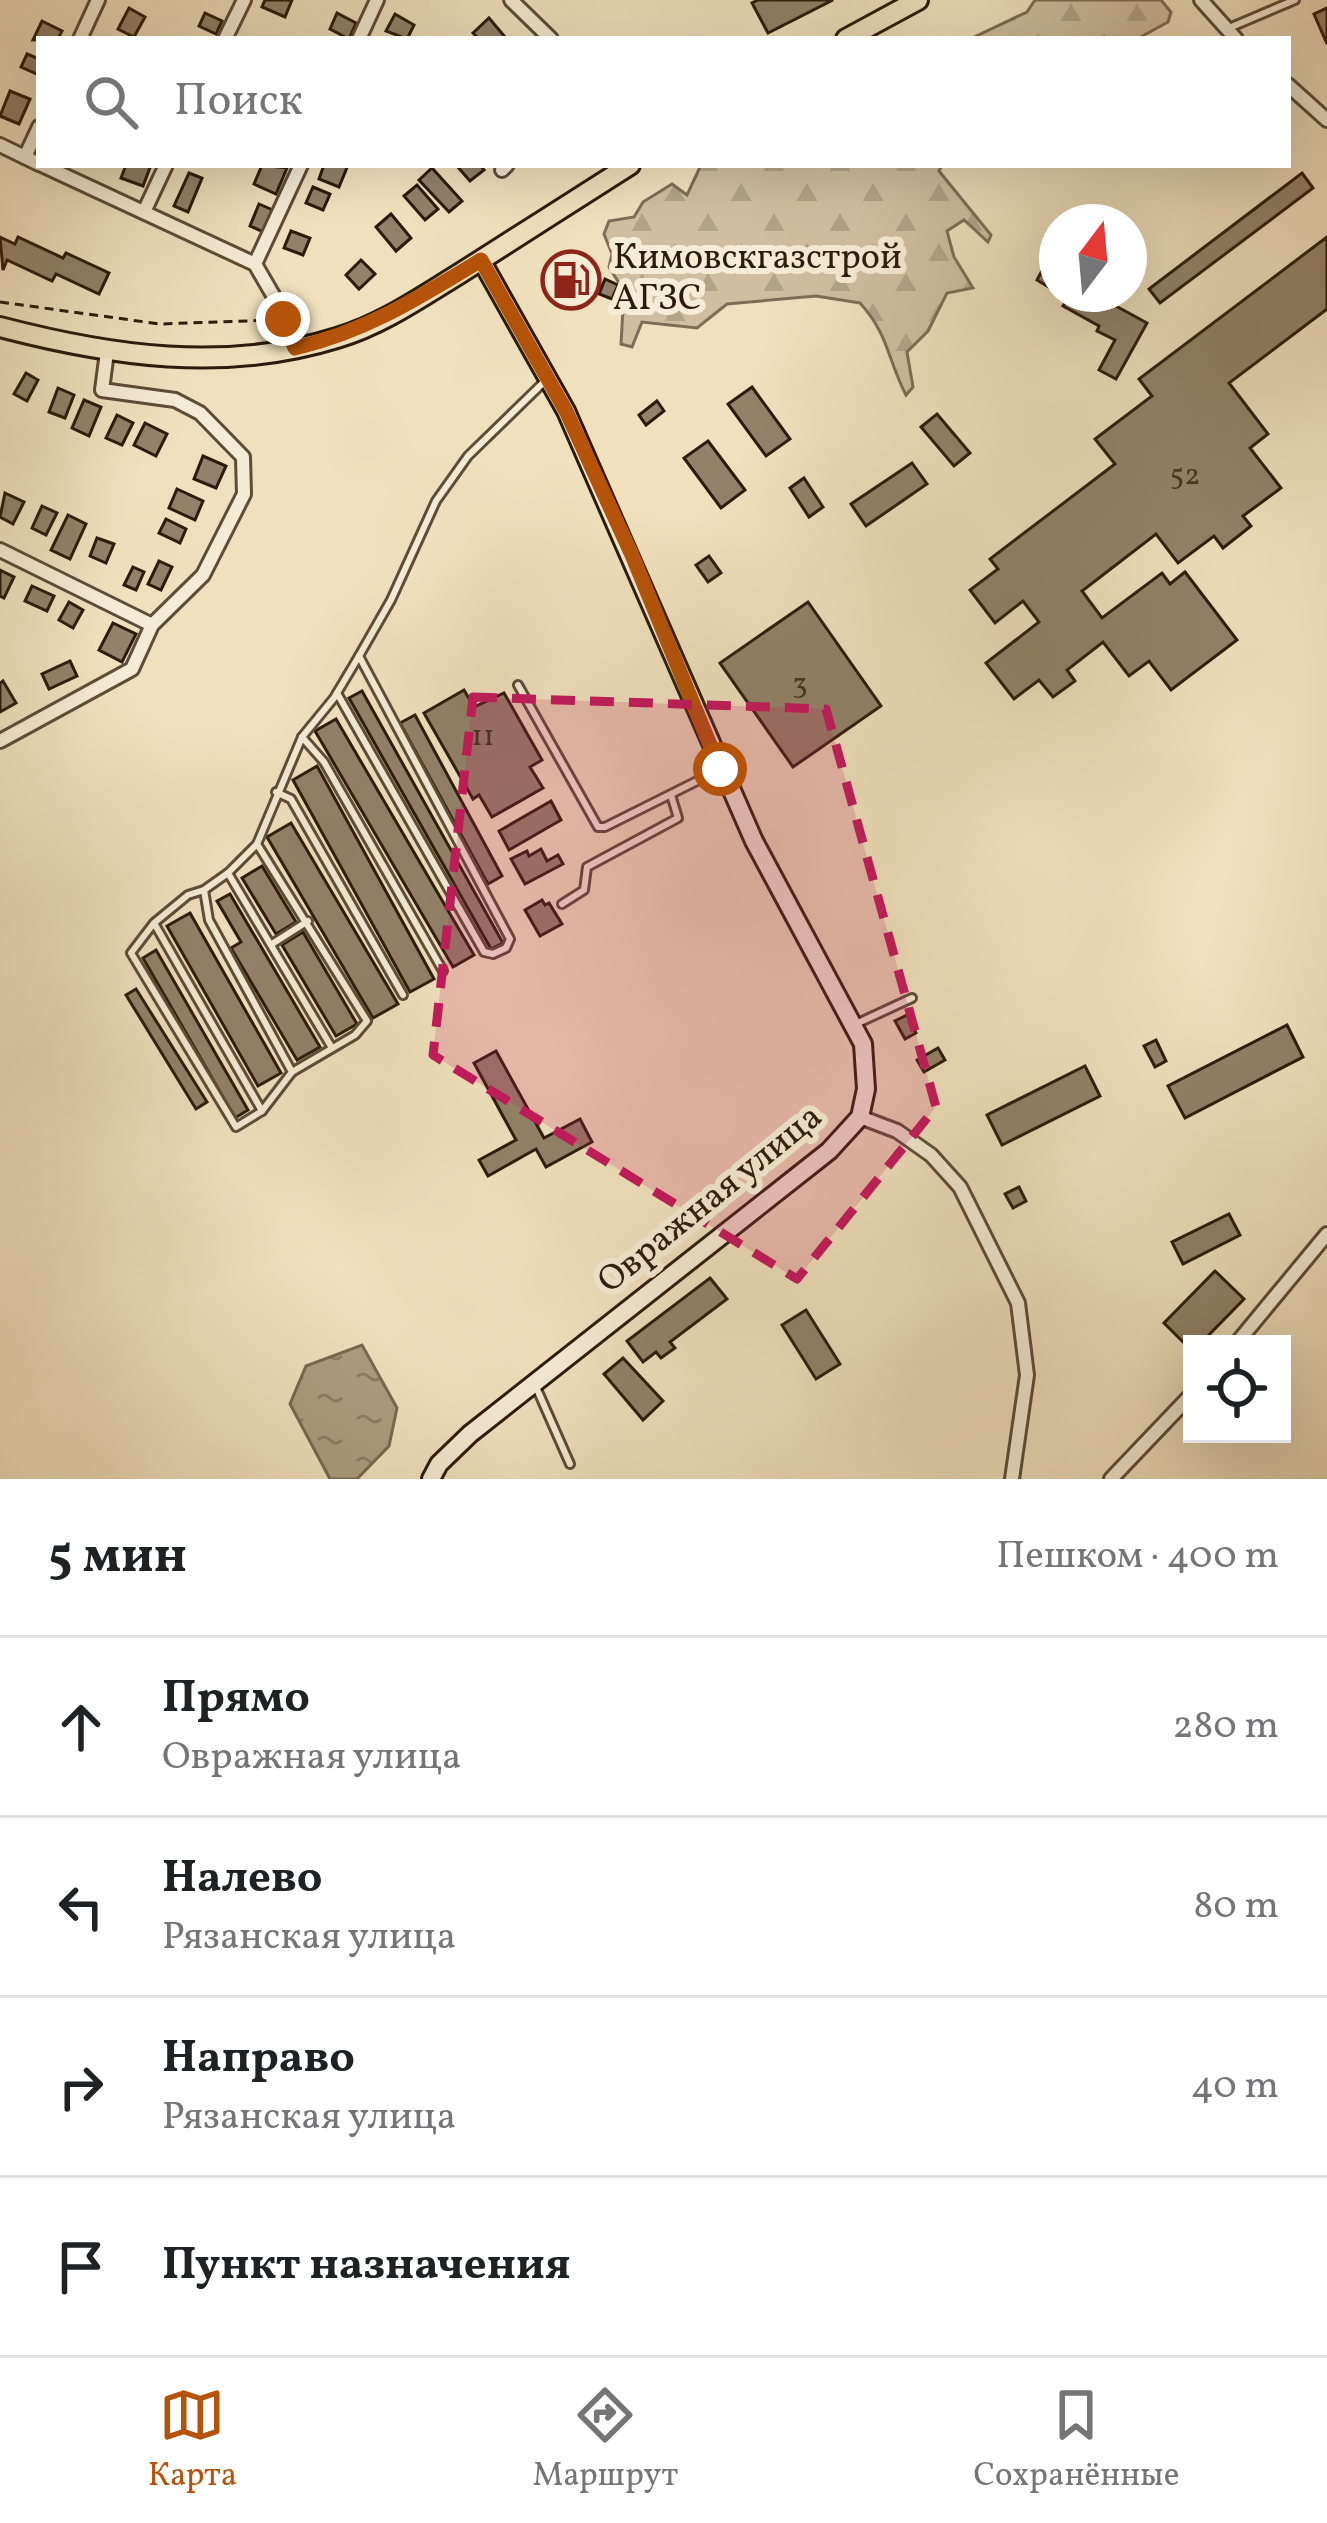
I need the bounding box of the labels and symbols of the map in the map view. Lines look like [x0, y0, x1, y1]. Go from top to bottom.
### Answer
north arrow [1039, 204, 1147, 312]
place label: Кимовскгазстрой АГЗС [613, 234, 902, 325]
fuel station icon: Кимовскгазстрой АГЗС [540, 249, 602, 311]
route end [256, 292, 310, 346]
house number: 52 [1170, 455, 1200, 497]
house number: 3 [792, 664, 808, 706]
house number: 11 [471, 716, 495, 758]
route start [693, 742, 747, 796]
street label: Овражная улица [588, 1094, 834, 1306]

